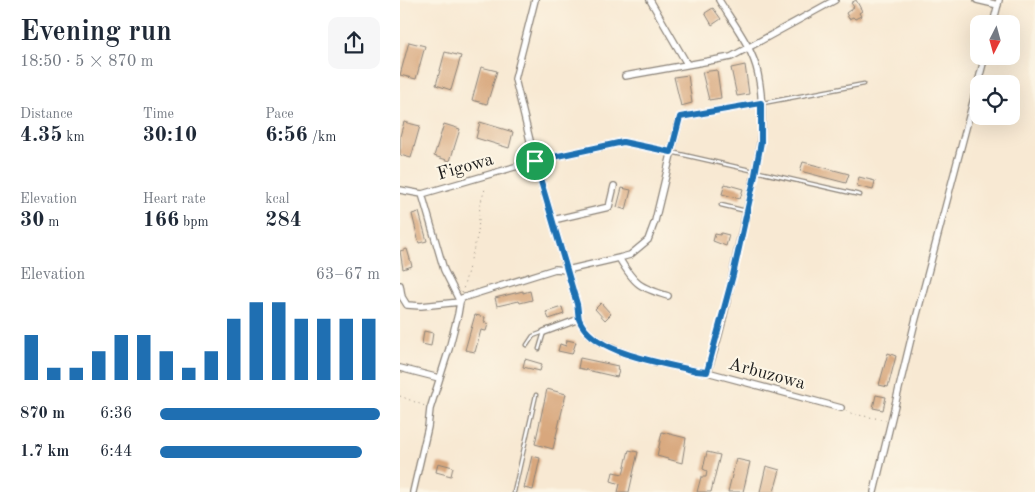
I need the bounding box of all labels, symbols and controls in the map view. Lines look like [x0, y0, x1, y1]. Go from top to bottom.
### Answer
north arrow [970, 15, 1020, 65]
map controls [970, 15, 1020, 125]
button: share [328, 17, 380, 69]
text: Evening run [20, 19, 172, 47]
text: 18:50 · 5 × 870 m [20, 54, 153, 70]
button: locate [970, 75, 1020, 125]
text: Distance [20, 107, 73, 121]
text: Time [143, 107, 174, 121]
text: Pace [265, 107, 294, 121]
text: 4.35 [20, 125, 62, 146]
text: 30:10 [143, 125, 197, 146]
text: 6:56 [265, 125, 308, 146]
text: km [62, 130, 85, 144]
text: /km [308, 130, 336, 144]
pin [514, 140, 556, 182]
icon: arrive [521, 147, 549, 175]
street label: Figowa [435, 150, 496, 184]
text: Elevation [20, 192, 77, 206]
text: Heart rate [143, 192, 206, 206]
text: kcal [265, 192, 289, 206]
text: 30 [20, 210, 44, 231]
text: 166 [143, 210, 179, 231]
text: 284 [265, 210, 302, 231]
text: m [44, 215, 59, 229]
text: bpm [179, 215, 209, 229]
text: Elevation [20, 267, 85, 283]
text: 63–67 m [316, 267, 380, 283]
street label: Arbuzowa [726, 355, 807, 393]
text: 870 m [20, 406, 65, 422]
text: 6:36 [100, 406, 132, 422]
text: 1.7 km [20, 444, 69, 460]
text: 6:44 [100, 444, 132, 460]

